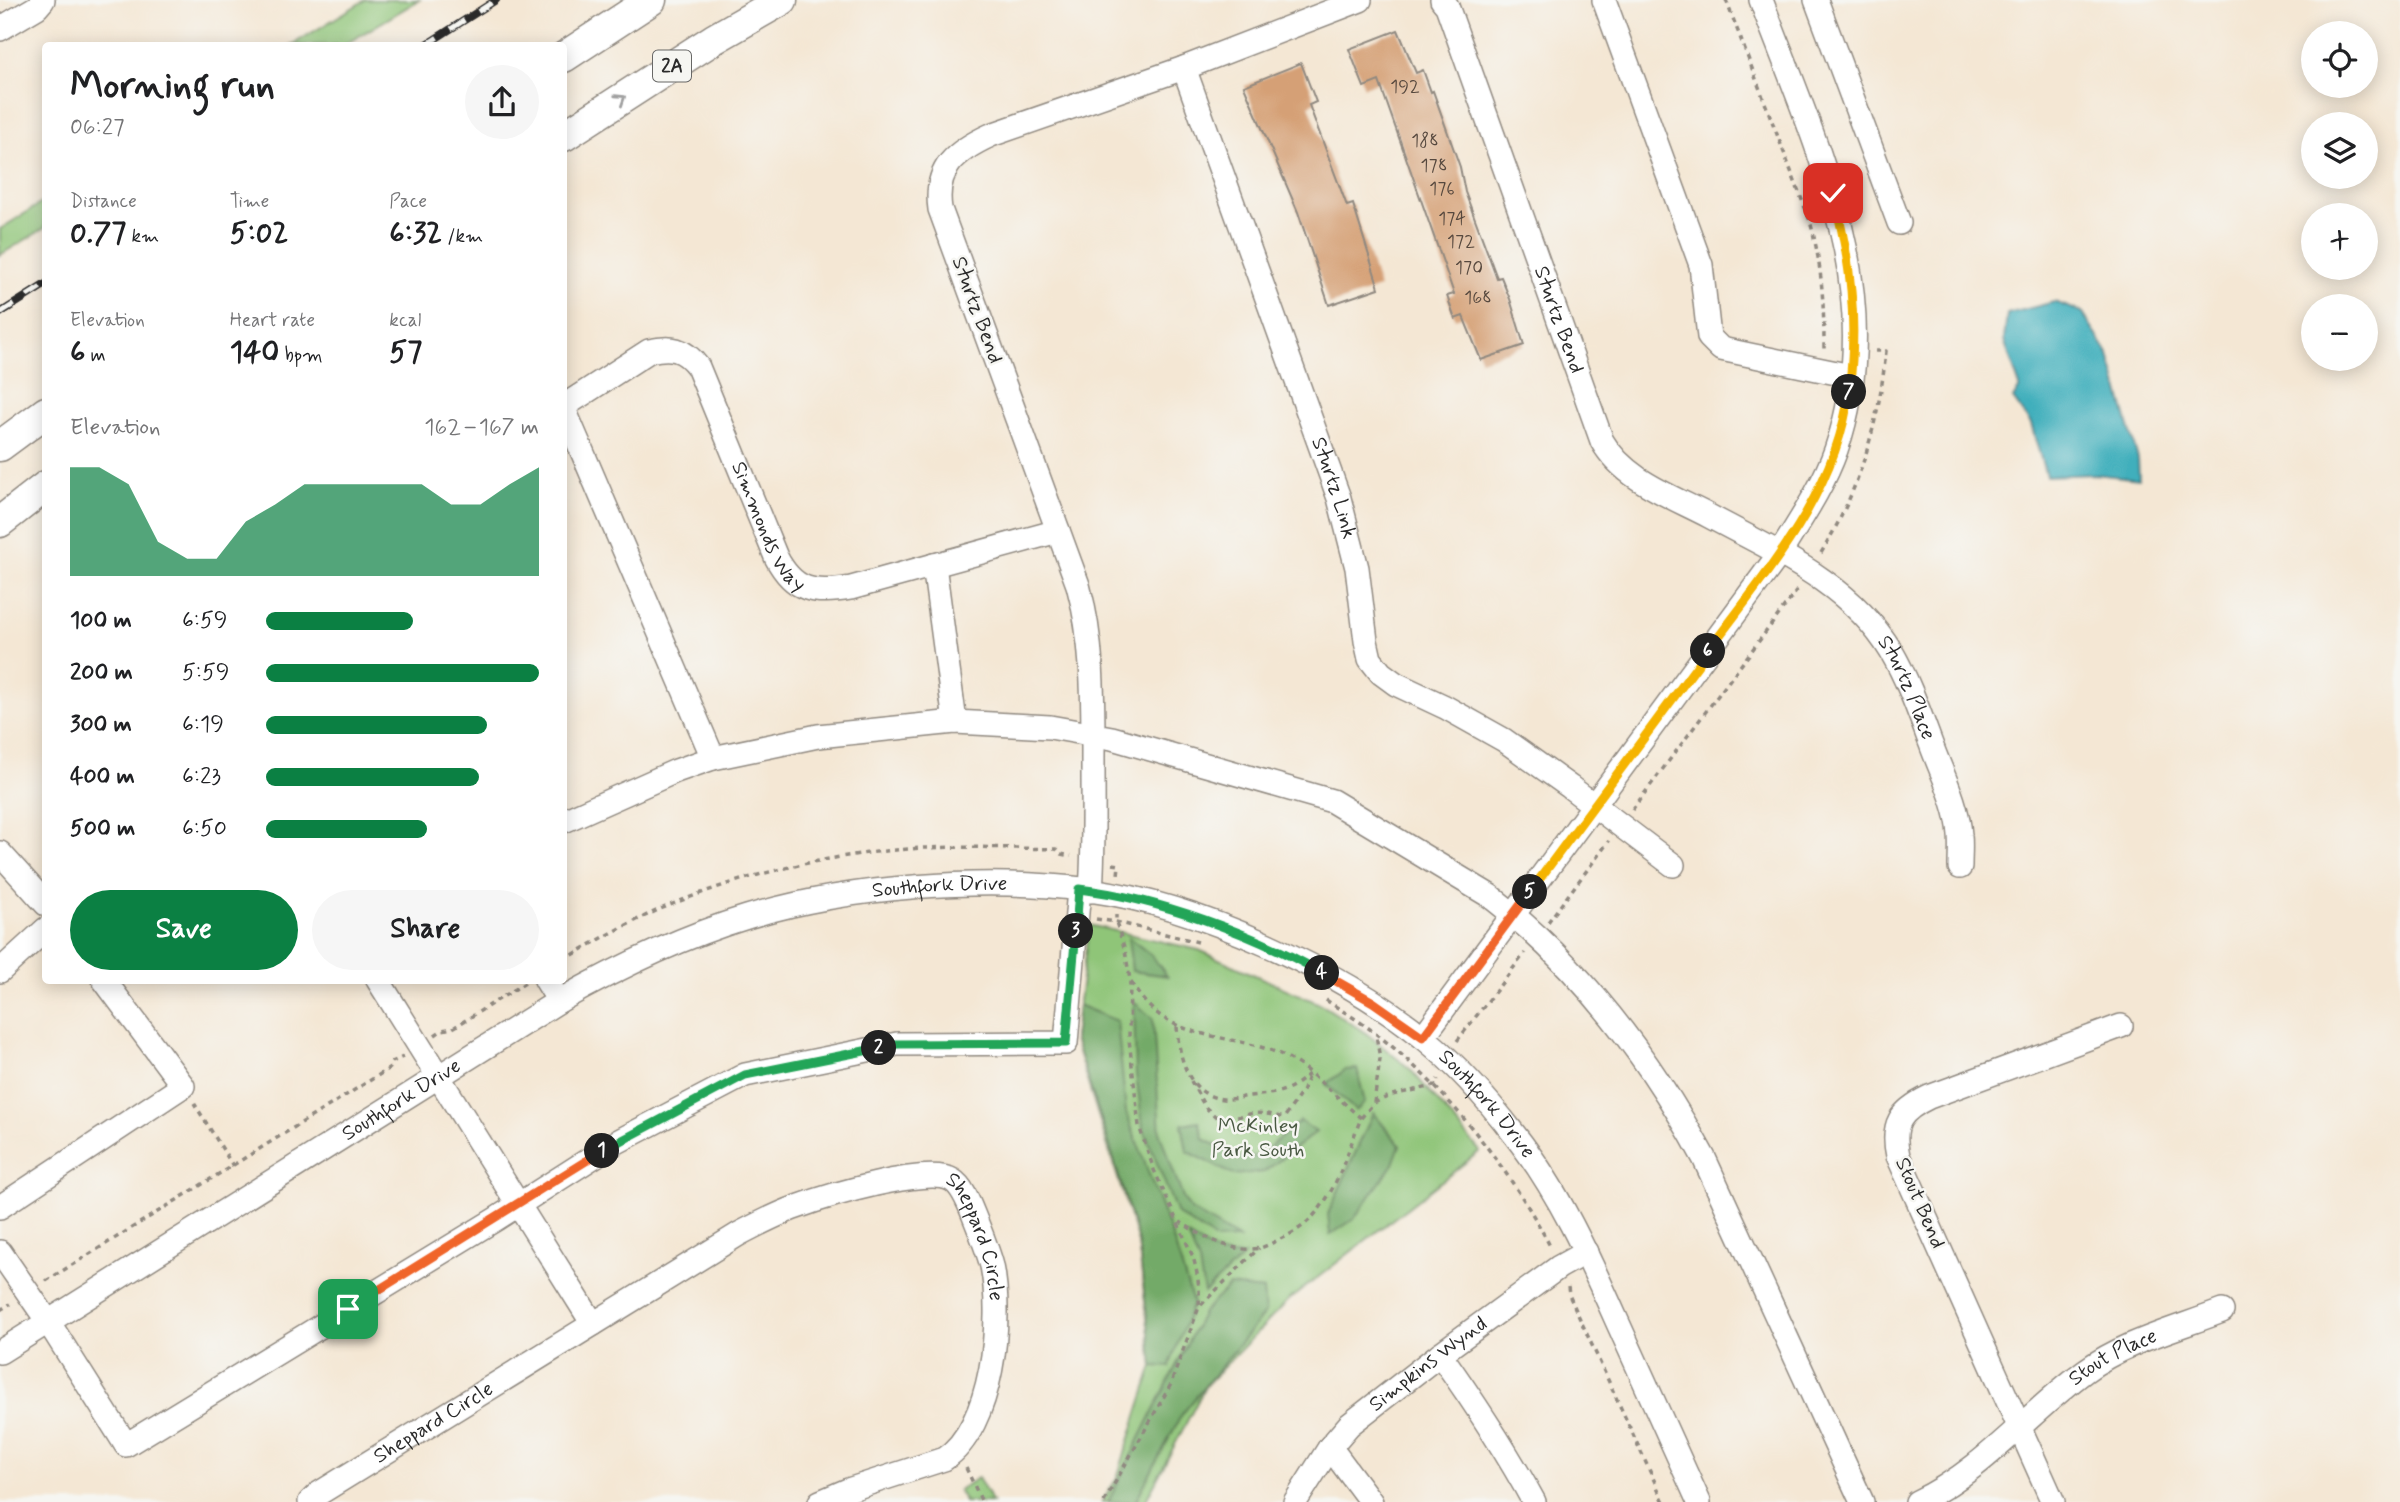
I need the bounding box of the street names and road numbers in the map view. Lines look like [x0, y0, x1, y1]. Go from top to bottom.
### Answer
road number: 2A [653, 50, 691, 82]
street label: Sturtz Bend [945, 253, 1009, 367]
street label: Sturtz Bend [1527, 262, 1591, 377]
street label: Sturtz Link [1304, 433, 1363, 542]
street label: Simmonds Way [724, 457, 811, 599]
street label: Sturtz Place [1871, 630, 1942, 744]
street label: Southfork Drive [870, 870, 1008, 905]
street label: Southfork Drive [1432, 1043, 1542, 1164]
street label: Southfork Drive [337, 1052, 466, 1148]
street label: Stout Bend [1888, 1153, 1952, 1253]
street label: Sheppard Circle [940, 1166, 1010, 1302]
street label: Simpkins Wynd [1363, 1310, 1493, 1418]
street label: Stout Place [2063, 1322, 2161, 1393]
street label: Sheppard Circle [368, 1375, 499, 1470]

